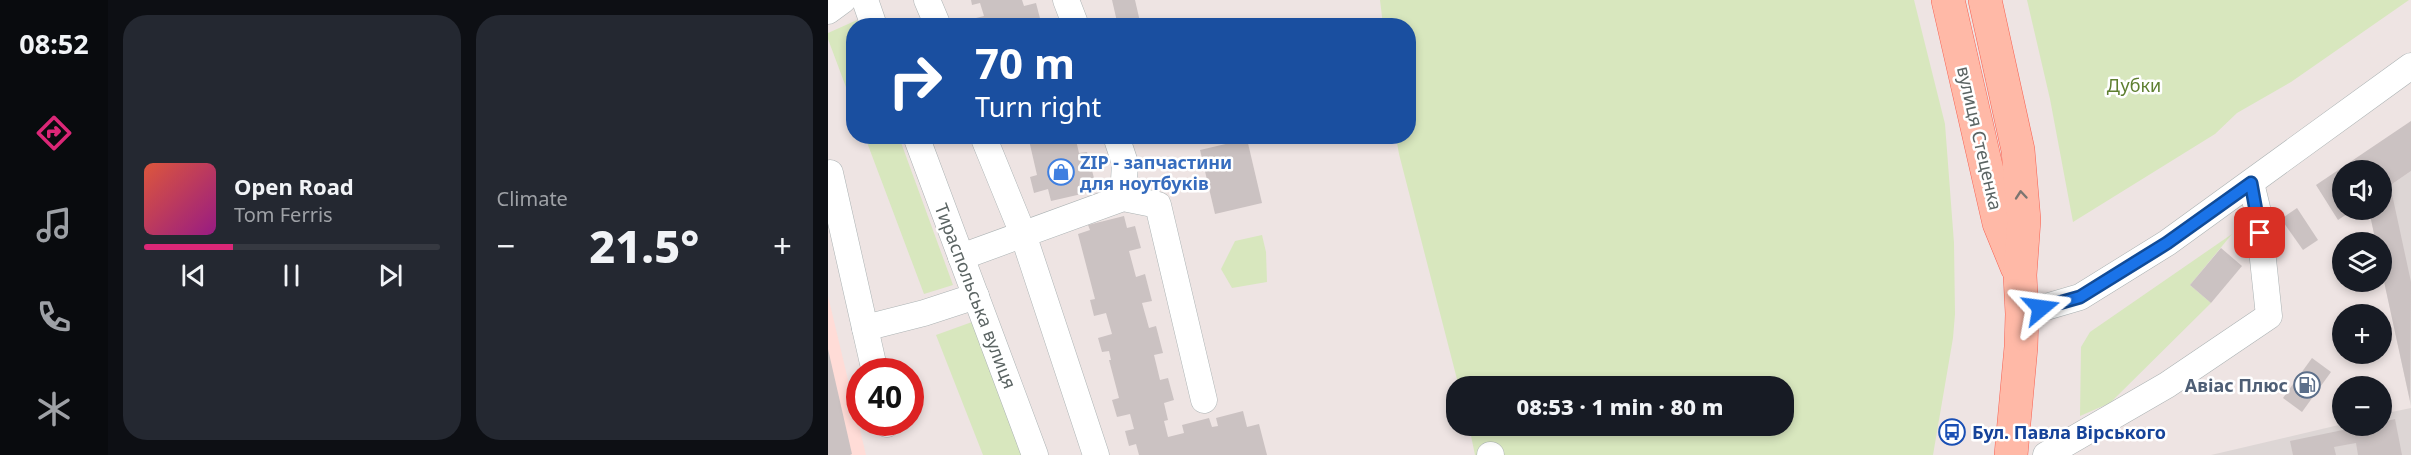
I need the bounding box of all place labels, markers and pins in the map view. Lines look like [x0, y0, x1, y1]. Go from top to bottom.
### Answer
place label: ZIP - запчастини для ноутбуків [1080, 150, 1232, 195]
shop icon: ZIP - запчастини для ноутбуків [1046, 157, 1076, 187]
pin [2234, 207, 2285, 258]
fuel station icon: Авіас Плюс [2292, 370, 2322, 400]
place label: Авіас Плюс [2185, 373, 2288, 397]
bus stop icon: Бул. Павла Вірського [1937, 417, 1967, 447]
place label: Бул. Павла Вірського [1972, 420, 2166, 444]

